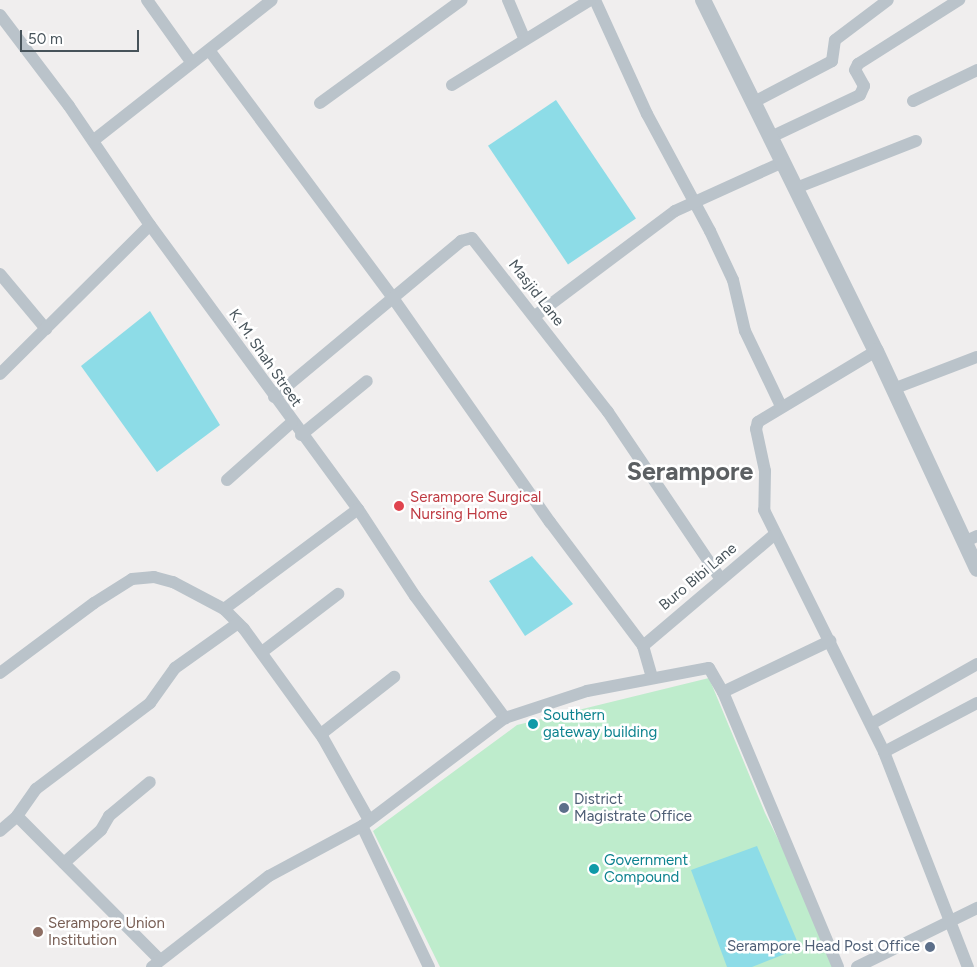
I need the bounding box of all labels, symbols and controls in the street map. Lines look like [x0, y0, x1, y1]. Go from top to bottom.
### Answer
scale bar [22, 20, 141, 52]
text: 50 m [28, 30, 63, 48]
street label: Masjid Lane [504, 256, 568, 330]
street label: K. M. Shah Street [225, 306, 305, 410]
district label: Serampore [627, 456, 753, 486]
place label: Serampore Surgical Nursing Home [410, 488, 541, 523]
marker: Serampore Surgical Nursing Home [392, 499, 406, 513]
street label: Buro Bibi Lane [656, 539, 740, 615]
place label: Southern gateway building [543, 706, 657, 741]
marker: Southern gateway building [527, 718, 539, 730]
place label: District Magistrate Office [574, 790, 692, 825]
marker: District Magistrate Office [558, 802, 570, 814]
place label: Government Compound [604, 851, 688, 886]
marker: Government Compound [588, 863, 600, 875]
place label: Serampore Union Institution [48, 914, 165, 949]
marker: Serampore Union Institution [32, 926, 44, 938]
place label: Serampore Head Post Office [727, 938, 920, 956]
marker: Serampore Head Post Office [924, 941, 936, 953]

